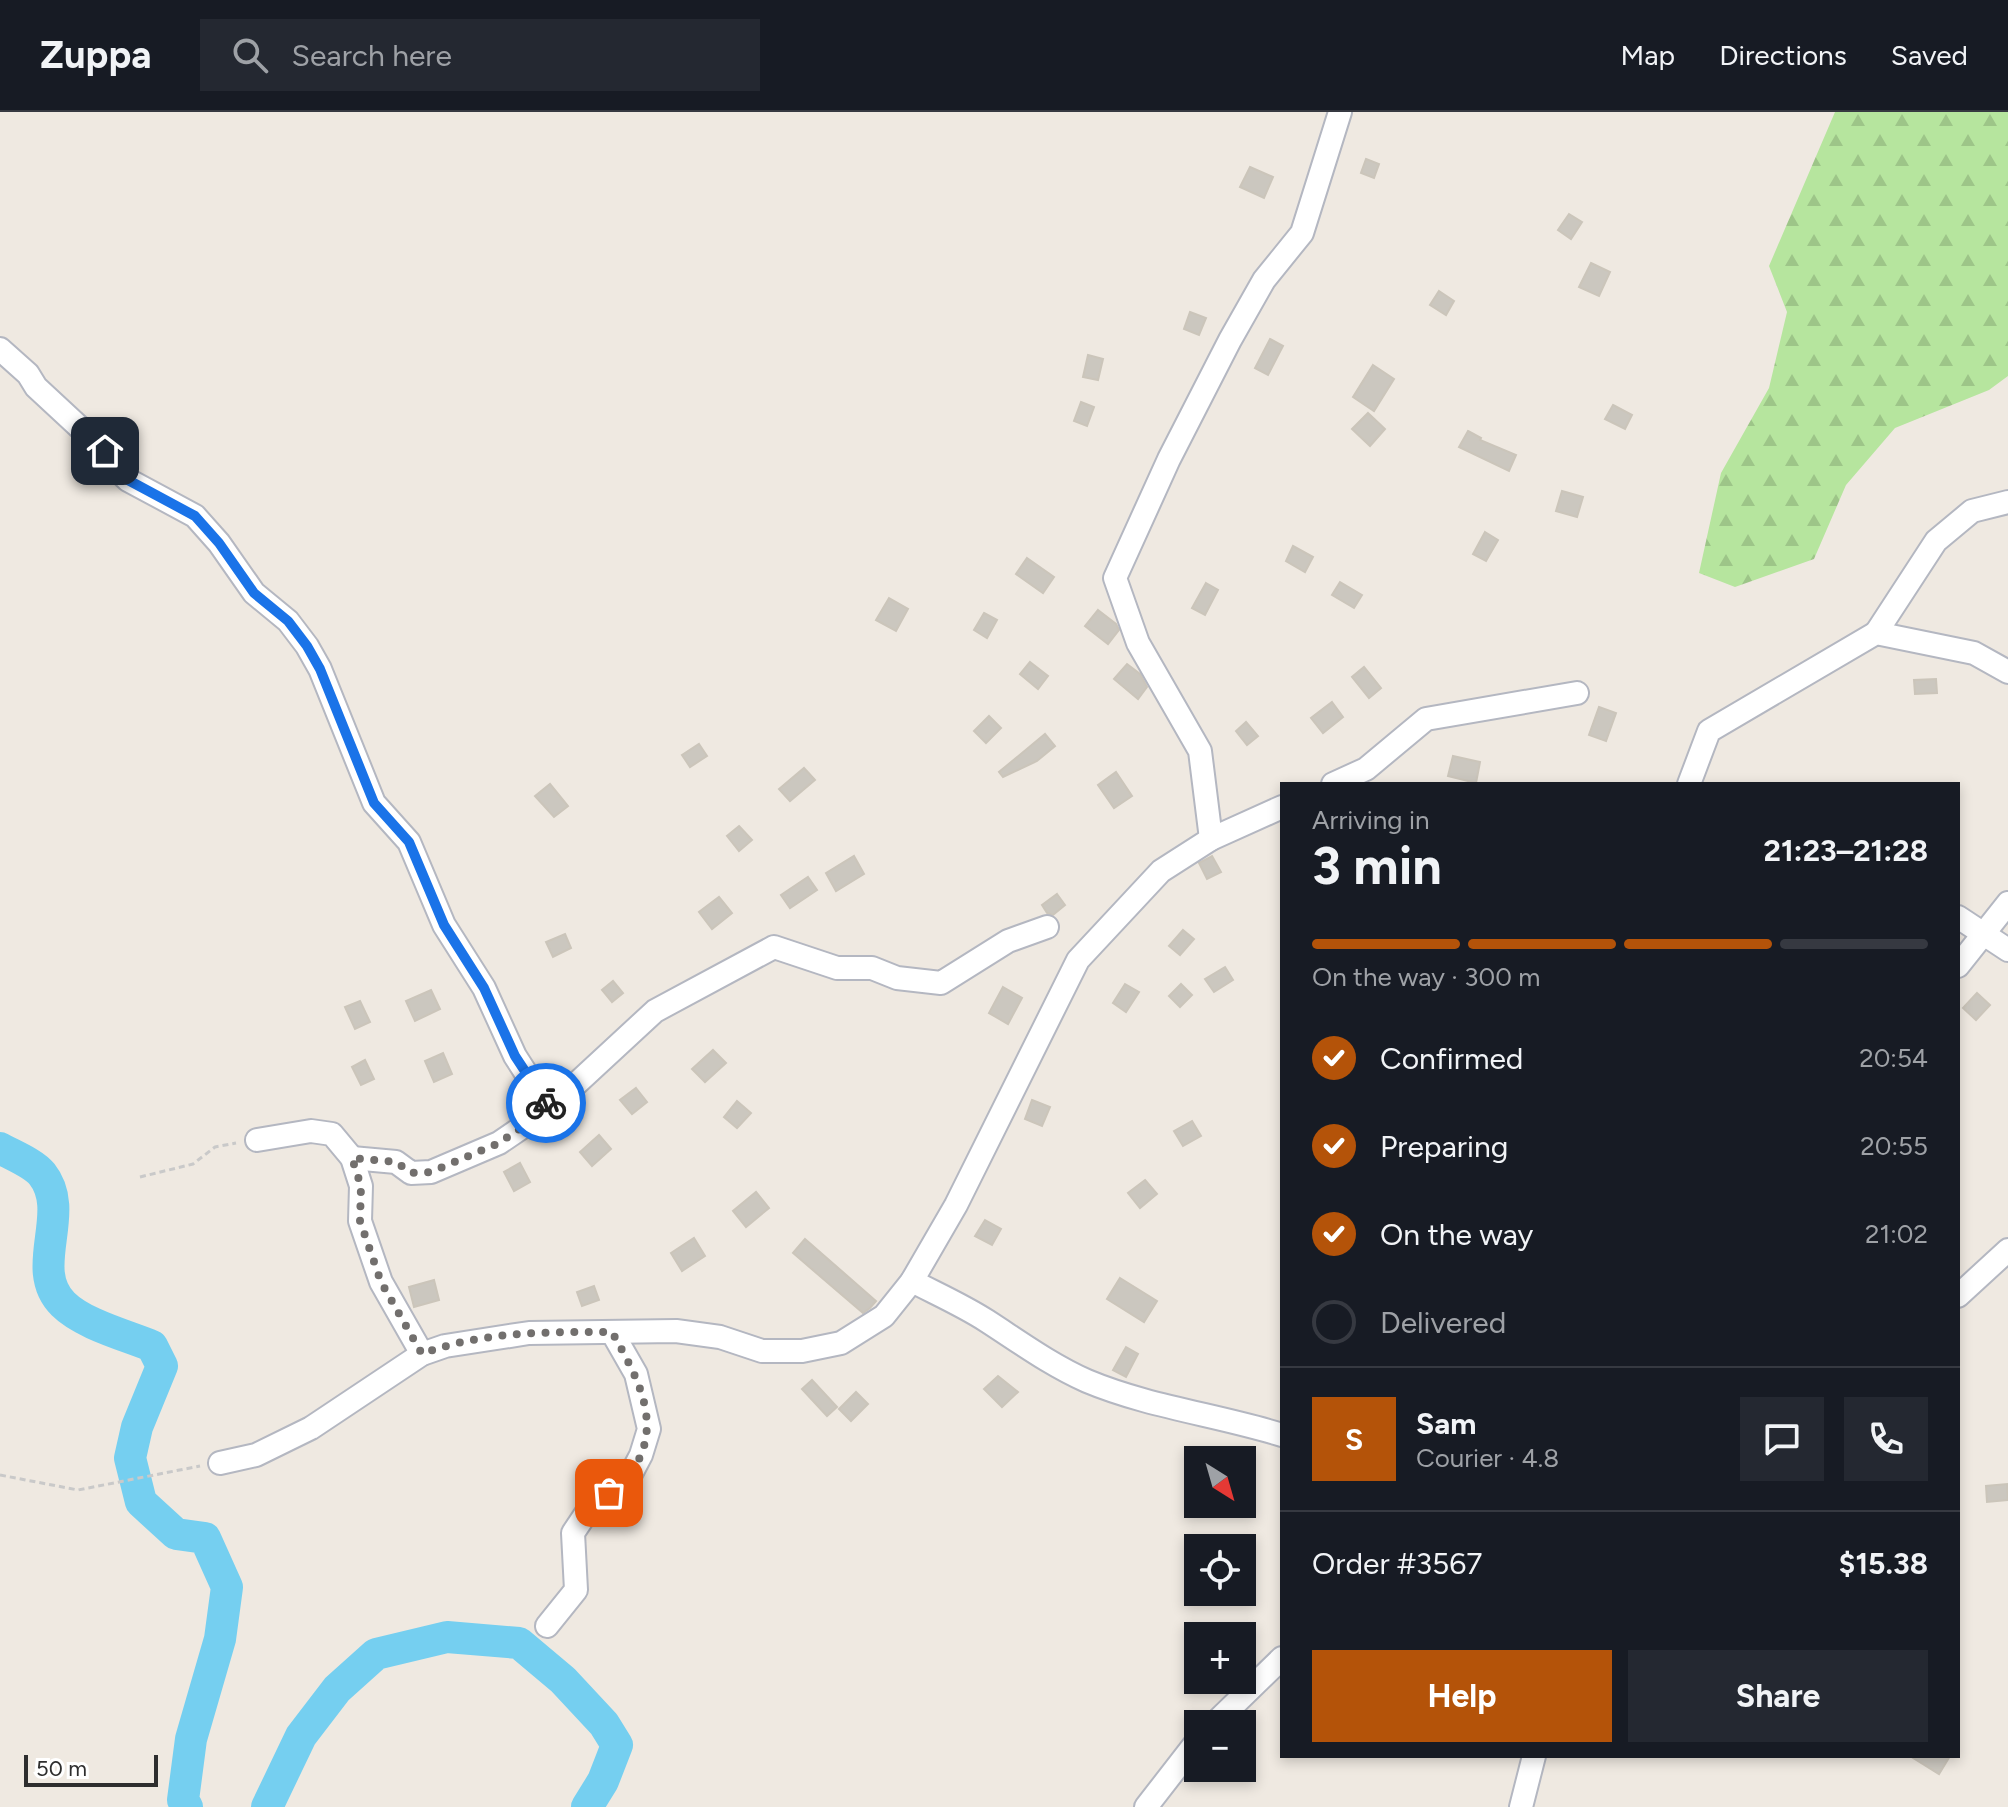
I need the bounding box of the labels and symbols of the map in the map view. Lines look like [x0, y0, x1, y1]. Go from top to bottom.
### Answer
pin [71, 417, 139, 485]
courier [506, 1063, 586, 1143]
north arrow [1184, 1446, 1256, 1518]
pin [575, 1459, 643, 1527]
scale bar [24, 1751, 158, 1787]

